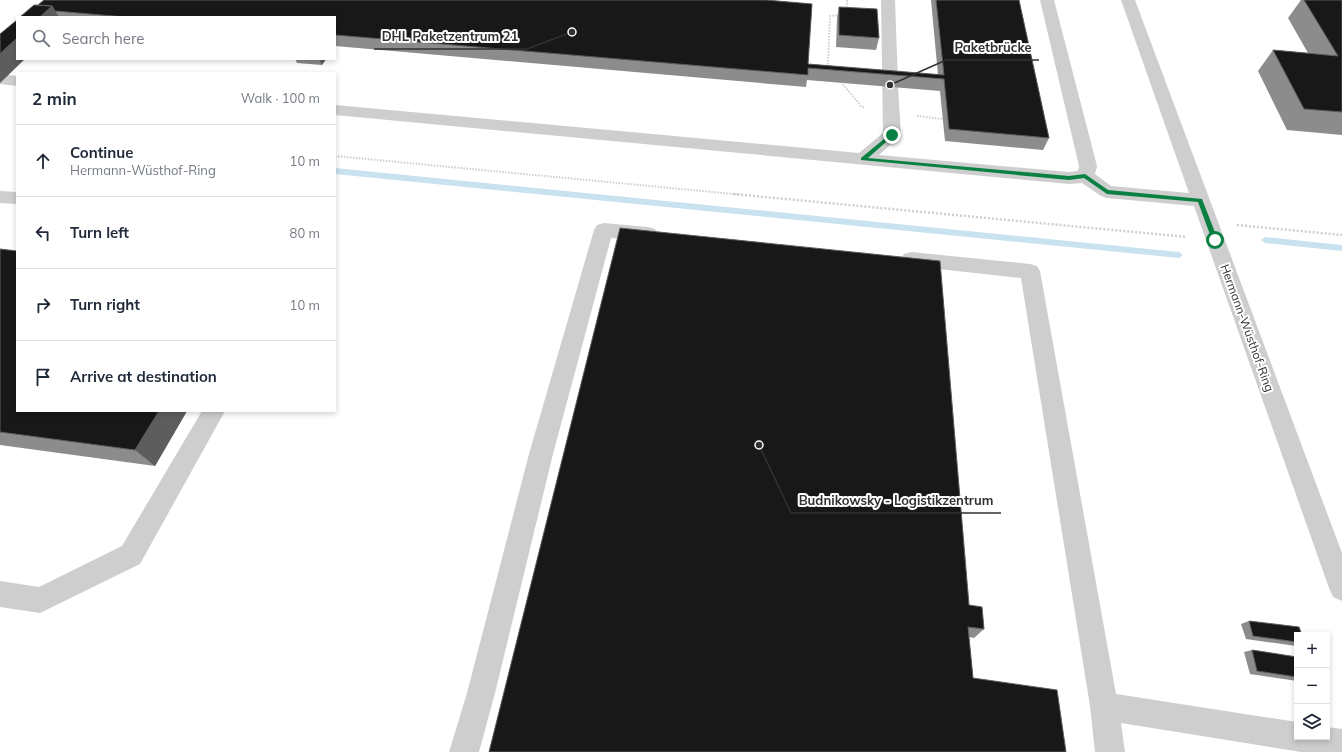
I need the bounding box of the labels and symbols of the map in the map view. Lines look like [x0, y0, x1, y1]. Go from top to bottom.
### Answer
callout: DHL Paketzentrum 21 [374, 24, 527, 49]
text: DHL Paketzentrum 21 [382, 28, 519, 44]
callout: Paketbrücke [946, 35, 1039, 60]
text: Paketbrücke [954, 39, 1032, 55]
route end [883, 126, 901, 144]
route start [1206, 231, 1224, 249]
street label: Hermann-Wüsthof-Ring [1217, 262, 1278, 394]
callout: Budnikowsky - Logistikzentrum [791, 488, 1001, 513]
text: Budnikowsky - Logistikzentrum [799, 492, 993, 509]

